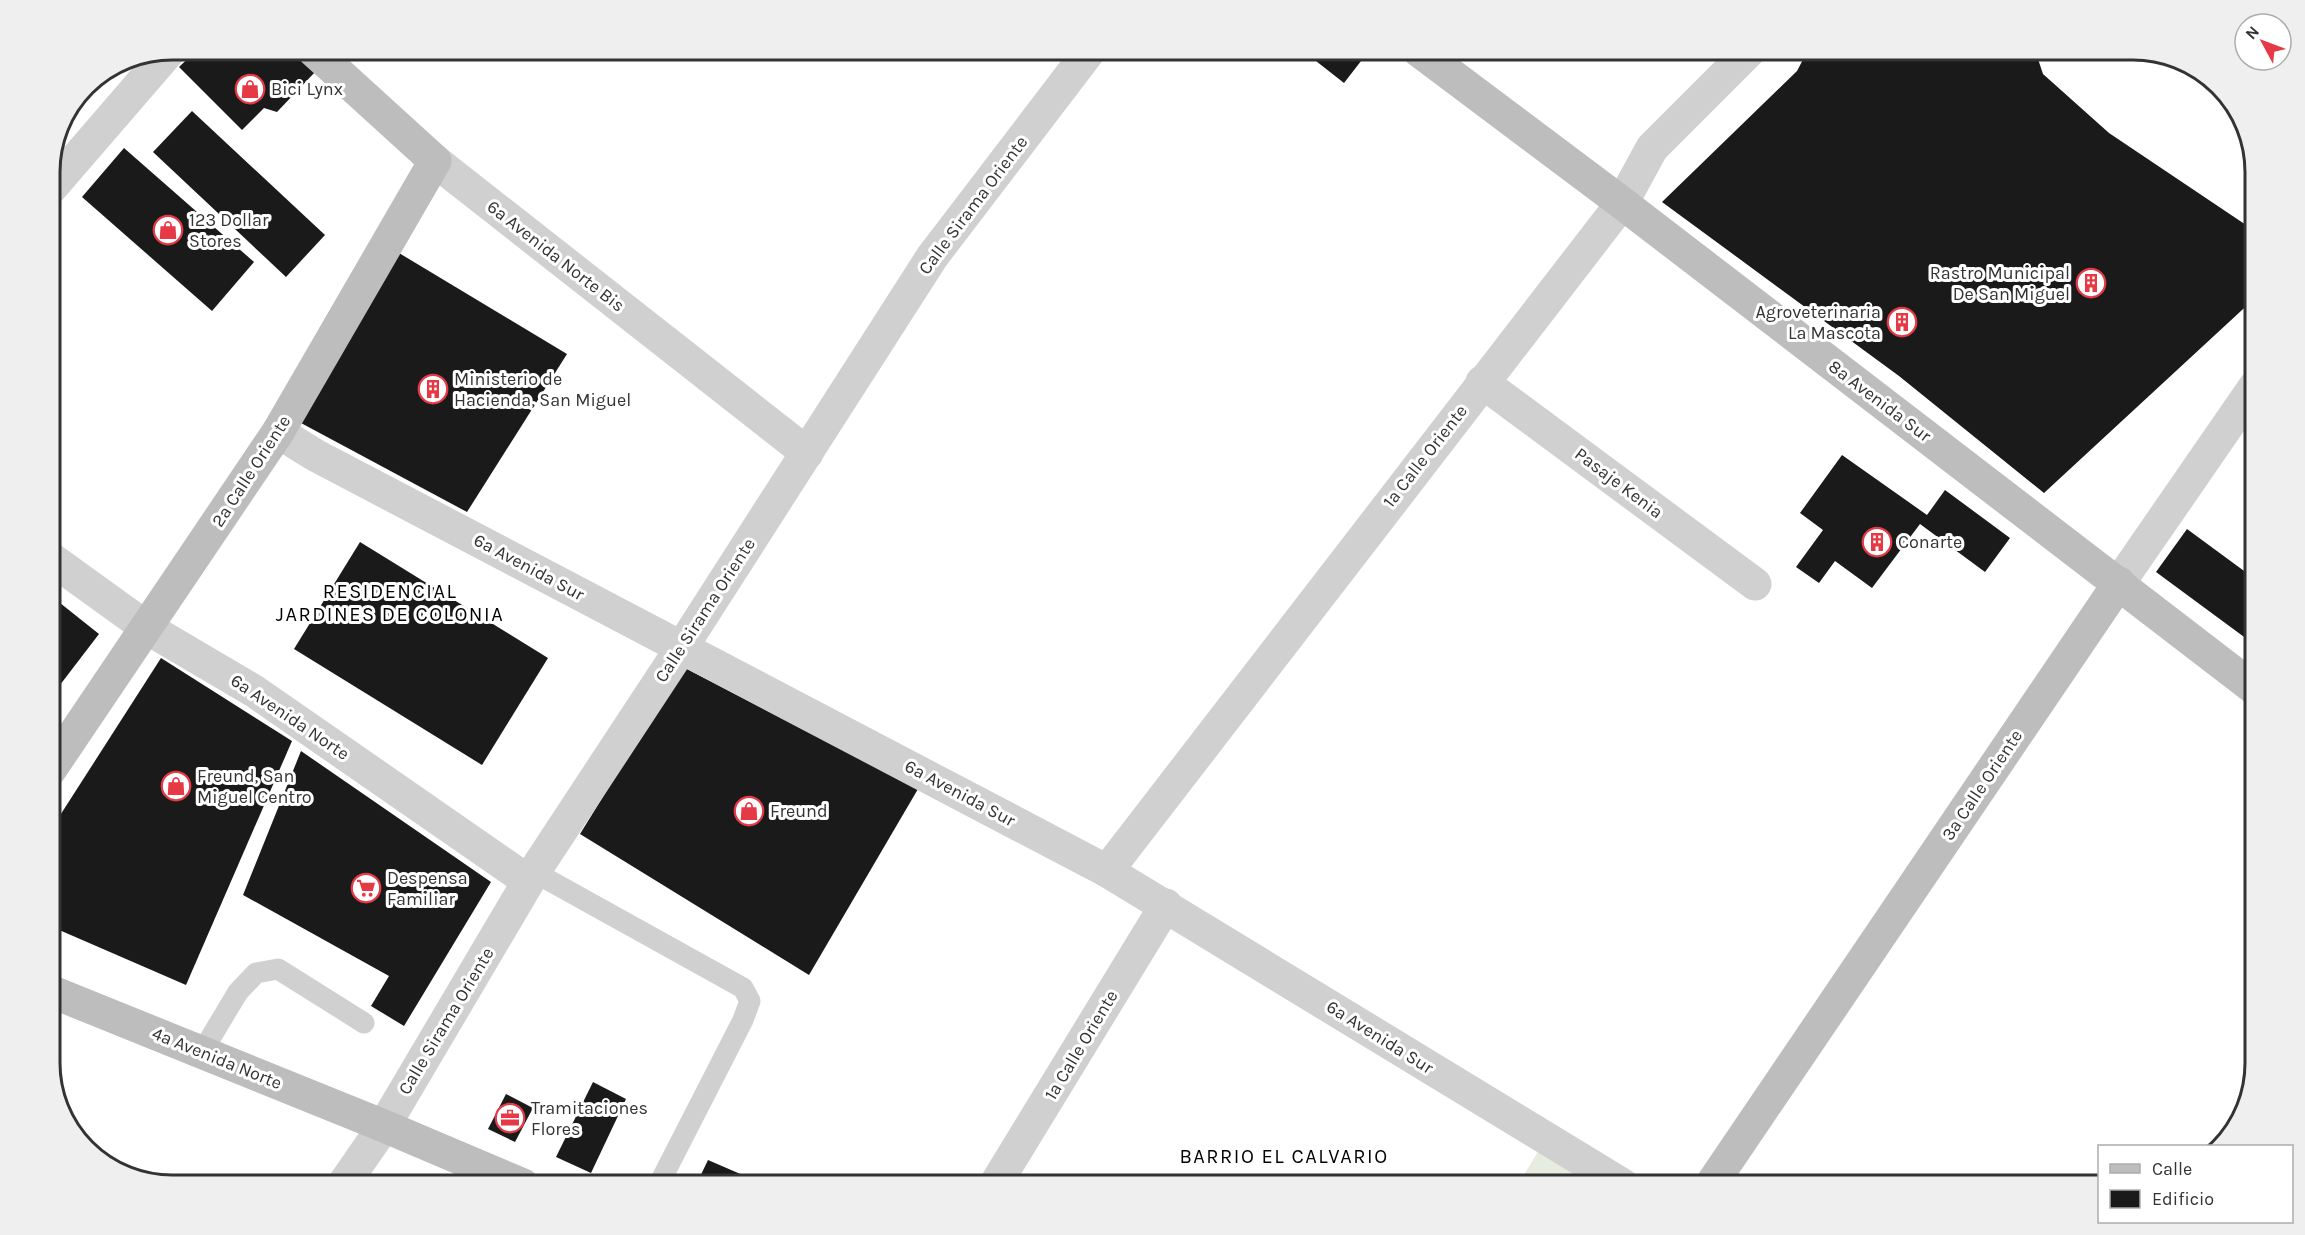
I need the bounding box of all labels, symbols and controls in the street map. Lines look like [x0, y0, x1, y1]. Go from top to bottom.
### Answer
north arrow [2233, 12, 2293, 72]
text: N [2241, 22, 2263, 43]
shop icon: Bici Lynx [234, 73, 266, 105]
place label: Bici Lynx [271, 78, 343, 100]
street label: Calle Sirama Oriente [914, 131, 1032, 279]
street label: 6a Avenida Norte Bis [483, 195, 629, 317]
place label: 123 Dollar Stores [189, 209, 269, 252]
shop icon: 123 Dollar Stores [152, 214, 184, 246]
place label: Rastro Municipal De San Miguel [1930, 262, 2070, 305]
building icon: Rastro Municipal De San Miguel [2075, 267, 2107, 299]
place label: Agroveterinaria La Mascota [1755, 301, 1881, 344]
building icon: Agroveterinaria La Mascota [1886, 306, 1918, 338]
street label: 8a Avenida Sur [1824, 355, 1936, 447]
place label: Ministerio de Hacienda, San Miguel [454, 368, 631, 411]
building icon: Ministerio de Hacienda, San Miguel [417, 373, 449, 405]
street label: 1a Calle Oriente [1378, 400, 1472, 512]
street label: 2a Calle Oriente [207, 411, 295, 531]
street label: Pasaje Kenia [1571, 443, 1667, 523]
building icon: Conarte [1861, 526, 1893, 558]
street label: 6a Avenida Sur [470, 529, 588, 606]
place label: Conarte [1898, 531, 1962, 553]
street label: Calle Sirama Oriente [650, 534, 760, 686]
district label: RESIDENCIAL JARDINES DE COLONIA [276, 580, 504, 626]
street label: 6a Avenida Norte [226, 669, 354, 765]
street label: 3a Calle Oriente [1937, 725, 2027, 845]
street label: 6a Avenida Sur [901, 755, 1019, 832]
place label: Freund, San Miguel Centro [197, 765, 311, 808]
shop icon: Freund, San Miguel Centro [160, 770, 192, 802]
shop icon: Freund [733, 795, 765, 827]
place label: Freund [770, 800, 828, 822]
place label: Despensa Familiar [387, 867, 468, 910]
supermarket icon: Despensa Familiar [350, 872, 382, 904]
street label: Calle Sirama Oriente [393, 943, 499, 1099]
street label: 1a Calle Oriente [1040, 986, 1122, 1104]
street label: 6a Avenida Sur [1322, 995, 1438, 1079]
street label: 4a Avenida Norte [149, 1022, 285, 1094]
place label: Tramitaciones Flores [531, 1097, 648, 1140]
office icon: Tramitaciones Flores [494, 1102, 526, 1134]
district label: BARRIO EL CALVARIO [1179, 1145, 1389, 1168]
legend [2098, 1145, 2293, 1223]
text: Calle [2152, 1158, 2192, 1180]
text: Edificio [2152, 1188, 2214, 1210]

